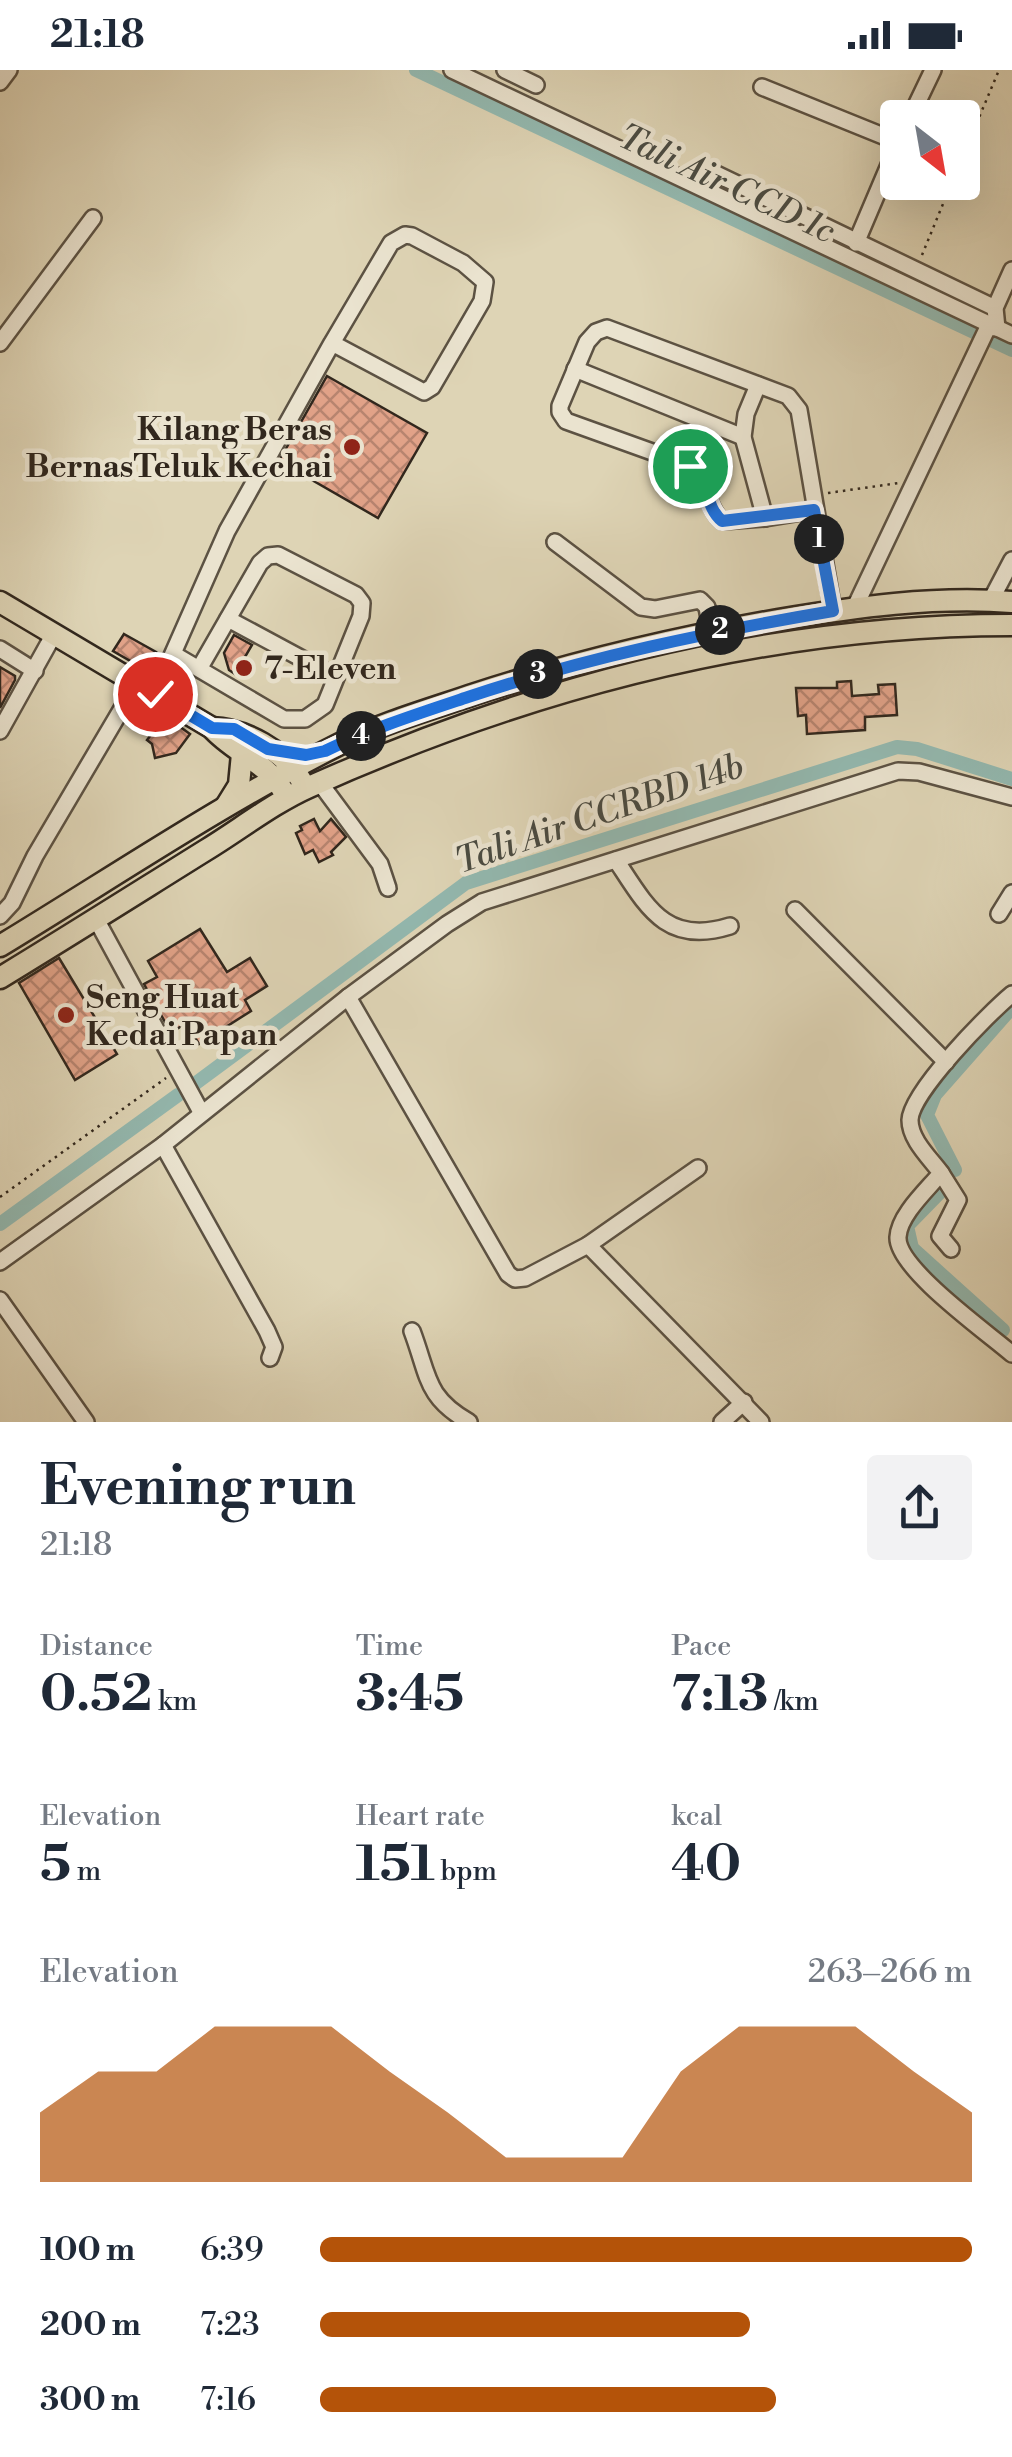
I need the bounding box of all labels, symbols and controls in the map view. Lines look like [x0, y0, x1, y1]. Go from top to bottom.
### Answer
text: 21:18 [50, 12, 145, 59]
north arrow [880, 100, 980, 200]
map controls [880, 100, 980, 200]
water label: Tali Air CCD 1c [611, 115, 842, 254]
place label: Kilang Beras BernasTeluk Kechai [25, 410, 332, 487]
pin [648, 424, 733, 509]
marker: Kilang Beras BernasTeluk Kechai [341, 436, 363, 458]
icon: arrive [663, 439, 718, 494]
pin: 1 [794, 514, 844, 564]
text: 1 [812, 521, 826, 556]
pin: 2 [695, 605, 745, 655]
text: 2 [711, 612, 729, 647]
place label: 7-Eleven [264, 649, 396, 689]
pin: 3 [513, 649, 563, 699]
pin [113, 652, 198, 737]
text: 3 [530, 656, 546, 691]
marker: 7-Eleven [233, 657, 255, 679]
icon: check [128, 667, 183, 722]
pin: 4 [336, 711, 386, 761]
text: 4 [352, 718, 370, 753]
water label: Tali Air CCRBD 14b [450, 745, 749, 884]
place label: Seng Huat Kedai Papan [86, 978, 277, 1055]
marker: Seng Huat Kedai Papan [55, 1004, 77, 1026]
text: Evening run [40, 1453, 356, 1522]
button: share [867, 1455, 972, 1560]
text: 21:18 [40, 1525, 112, 1565]
text: Distance [40, 1629, 153, 1664]
text: Time [356, 1629, 423, 1664]
text: Pace [671, 1629, 731, 1664]
text: 0.52 [40, 1664, 152, 1726]
text: 3:45 [356, 1664, 464, 1726]
text: 7:13 [671, 1664, 768, 1726]
text: km [152, 1684, 197, 1719]
text: /km [768, 1684, 819, 1719]
text: Elevation [40, 1799, 161, 1834]
text: Heart rate [356, 1799, 485, 1834]
text: kcal [671, 1799, 722, 1834]
text: 5 [40, 1834, 71, 1896]
text: 151 [356, 1834, 435, 1896]
text: 40 [671, 1834, 741, 1896]
text: m [71, 1854, 101, 1889]
text: bpm [435, 1854, 497, 1889]
text: Elevation [40, 1952, 179, 1992]
text: 263–266 m [808, 1952, 972, 1992]
text: 100 m [40, 2230, 135, 2270]
text: 6:39 [200, 2230, 264, 2270]
text: 200 m [40, 2305, 141, 2345]
text: 7:23 [200, 2305, 260, 2345]
text: 300 m [40, 2380, 140, 2420]
text: 7:16 [200, 2380, 256, 2420]

